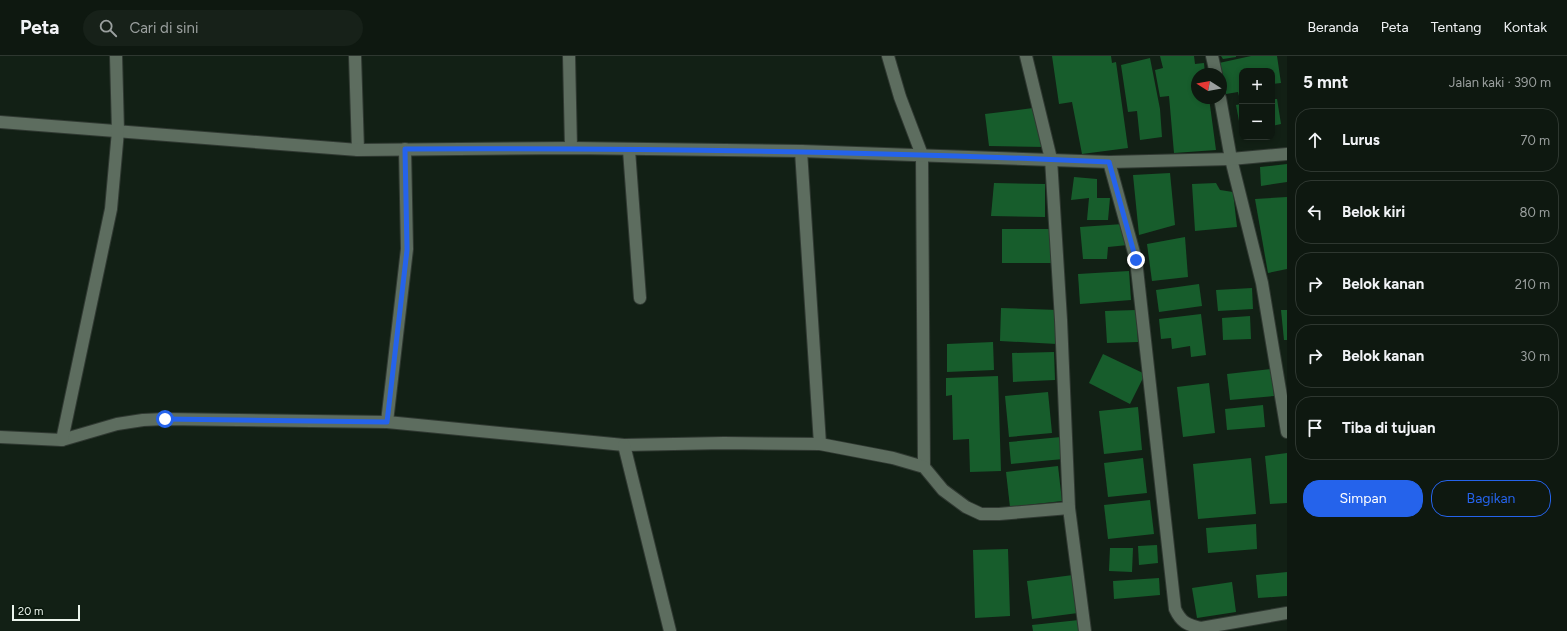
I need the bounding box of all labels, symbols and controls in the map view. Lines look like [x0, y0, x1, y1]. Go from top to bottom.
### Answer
search box [83, 10, 363, 46]
text: Peta [20, 16, 59, 39]
icon: search [97, 17, 119, 39]
text: Cari di sini [129, 19, 198, 37]
text: Beranda [1307, 19, 1359, 36]
text: Peta [1381, 19, 1409, 36]
text: Tentang [1431, 19, 1481, 36]
text: Kontak [1503, 19, 1547, 36]
north arrow [1191, 68, 1227, 104]
map controls [1239, 68, 1275, 140]
button: + [1239, 68, 1275, 104]
text: 5 mnt [1303, 72, 1348, 92]
text: Jalan kaki · 390 m [1449, 75, 1551, 90]
button: − [1239, 104, 1275, 140]
icon: ahead [1304, 129, 1326, 151]
text: Lurus [1342, 131, 1380, 149]
text: 70 m [1520, 133, 1550, 148]
icon: left [1304, 201, 1326, 223]
text: Belok kiri [1342, 203, 1405, 221]
text: 80 m [1519, 205, 1550, 220]
route end [1127, 251, 1145, 269]
icon: right [1304, 273, 1326, 295]
text: Belok kanan [1342, 275, 1424, 293]
text: 210 m [1515, 277, 1550, 292]
icon: right [1304, 345, 1326, 367]
text: Belok kanan [1342, 347, 1424, 365]
text: 30 m [1520, 349, 1550, 364]
route start [156, 410, 174, 428]
icon: arrive [1304, 417, 1326, 439]
text: Tiba di tujuan [1342, 419, 1436, 437]
button: Simpan [1303, 480, 1423, 517]
button: Bagikan [1431, 480, 1551, 517]
scale bar [12, 603, 80, 622]
text: 20 m [18, 605, 43, 618]

